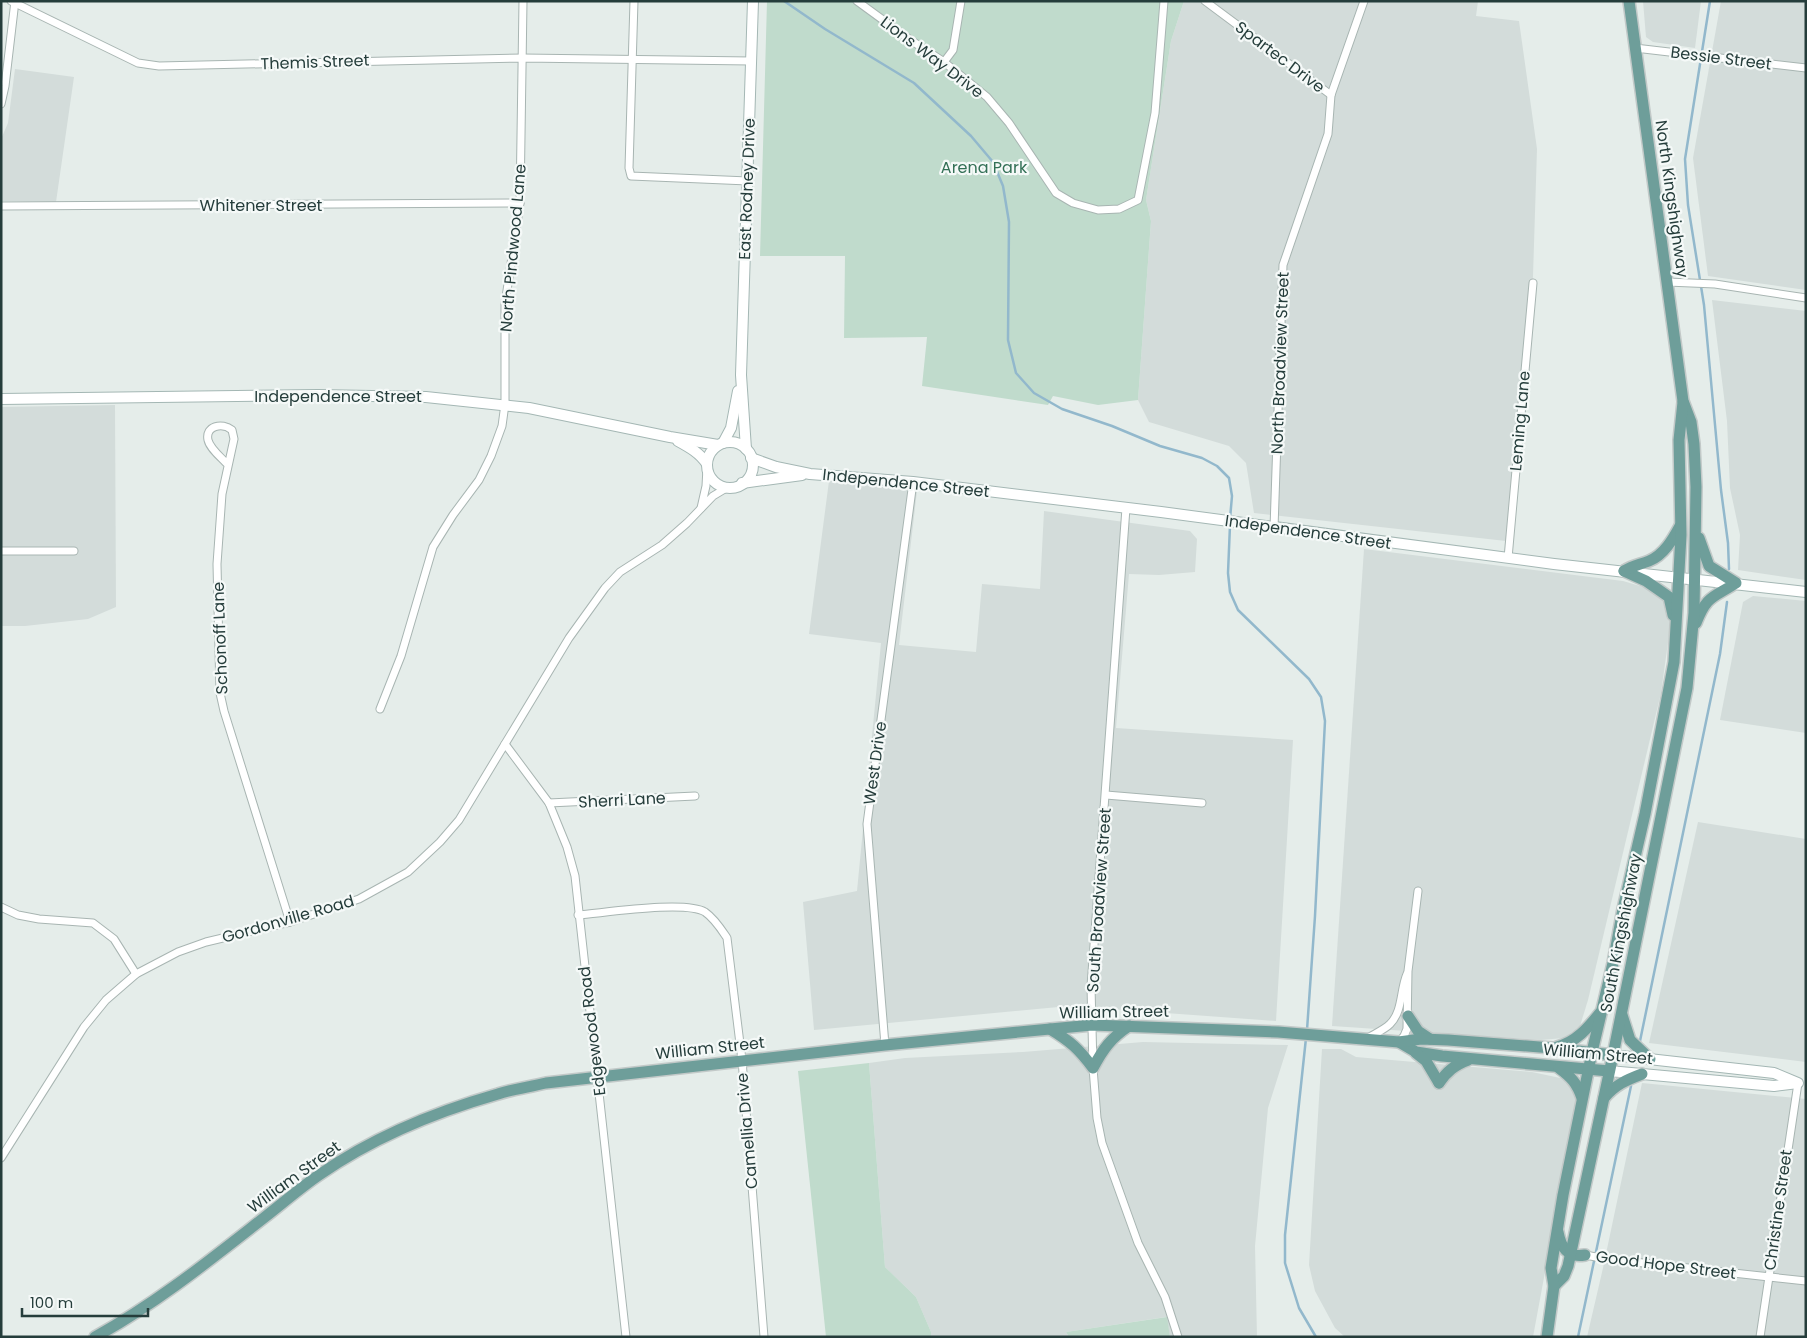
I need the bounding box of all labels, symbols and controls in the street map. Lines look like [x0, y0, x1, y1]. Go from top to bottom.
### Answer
street label: Lions Way Drive [876, 11, 988, 103]
street label: Spartec Drive [1230, 16, 1330, 98]
street label: Bessie Street [1669, 40, 1773, 76]
street label: Themis Street [260, 49, 370, 75]
street label: East Rodney Drive [733, 118, 761, 260]
street label: North Kingshighway [1650, 119, 1694, 279]
park label: Arena Park [941, 156, 1028, 179]
street label: North Pindwood Lane [494, 163, 532, 333]
street label: Whitener Street [200, 194, 323, 217]
street label: North Broadview Street [1265, 271, 1295, 455]
street label: Leming Lane [1504, 370, 1536, 472]
street label: Independence Street [254, 385, 422, 408]
street label: Independence Street [821, 463, 991, 503]
street label: Independence Street [1223, 509, 1393, 555]
street label: Schonoff Lane [207, 581, 233, 695]
street label: West Drive [858, 720, 892, 806]
street label: Sherri Lane [578, 786, 666, 814]
street label: South Broadview Street [1081, 807, 1117, 993]
street label: South Kingshighway [1594, 852, 1648, 1014]
street label: Gordonville Road [219, 889, 357, 949]
street label: Edgewood Road [573, 965, 611, 1097]
street label: William Street [1059, 1000, 1169, 1024]
street label: William Street [654, 1031, 766, 1065]
street label: William Street [1542, 1038, 1654, 1070]
street label: Camellia Drive [730, 1072, 764, 1190]
street label: William Street [243, 1135, 345, 1219]
street label: Christine Street [1758, 1148, 1798, 1272]
street label: Good Hope Street [1595, 1245, 1738, 1285]
scale bar [22, 1286, 149, 1318]
text: 100 m [30, 1292, 73, 1313]

